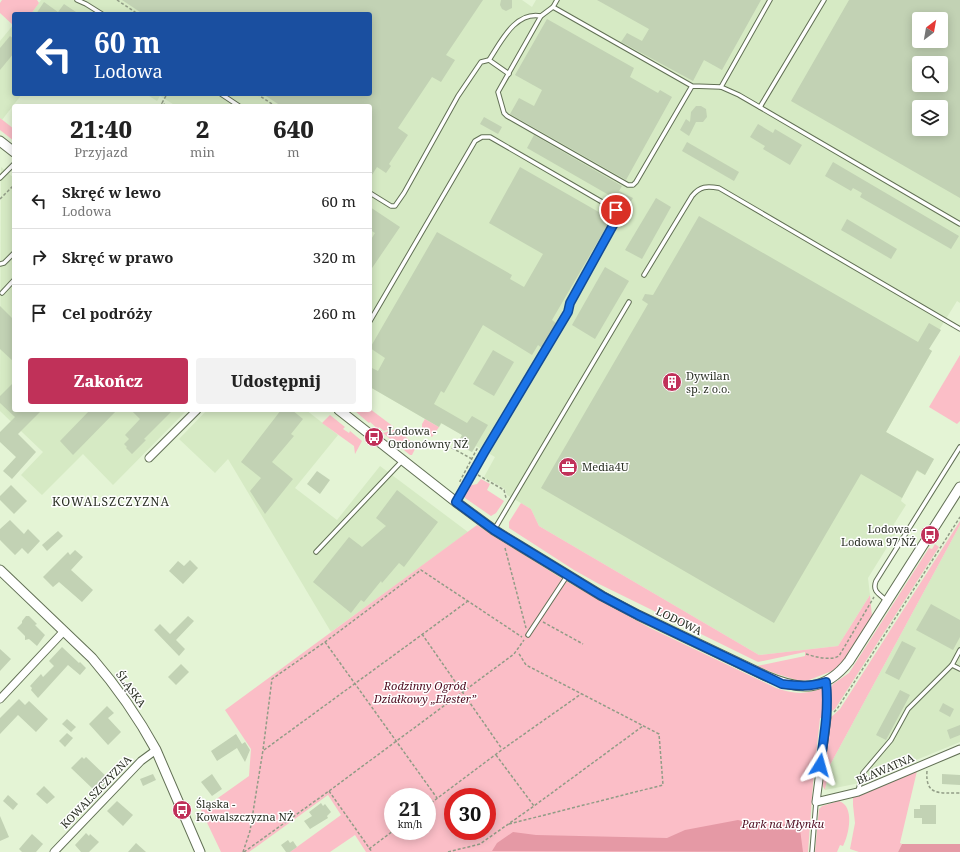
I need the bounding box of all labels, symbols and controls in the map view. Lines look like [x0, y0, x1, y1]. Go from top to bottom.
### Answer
north arrow [912, 12, 948, 48]
map controls [912, 12, 948, 136]
text: 60 m [94, 23, 161, 61]
icon: left [28, 28, 80, 80]
button: search [912, 56, 948, 92]
text: Lodowa [94, 59, 163, 83]
button: layers [912, 100, 948, 136]
text: 21:40 [70, 112, 132, 145]
text: 2 [196, 112, 209, 145]
text: 640 [273, 112, 314, 145]
text: Przyjazd [74, 143, 128, 161]
text: min [190, 143, 215, 161]
text: m [287, 143, 300, 161]
text: Skręć w lewo [62, 182, 161, 202]
icon: left [28, 190, 50, 212]
text: 60 m [321, 191, 356, 211]
pin [599, 193, 633, 227]
icon: arrive [605, 199, 627, 221]
text: Lodowa [62, 202, 112, 220]
icon: right [28, 246, 50, 268]
text: Skręć w prawo [62, 247, 173, 267]
text: 320 m [313, 247, 356, 267]
icon: arrive [28, 302, 50, 324]
text: Cel podróży [62, 303, 152, 323]
text: 260 m [313, 303, 356, 323]
button: Zakończ [28, 358, 188, 404]
button: Udostępnij [196, 358, 356, 404]
place label: Dywilan sp. z o.o. [686, 368, 730, 396]
building icon: Dywilan sp. z o.o. [661, 371, 683, 393]
place label: Lodowa - Ordonówny NŻ [388, 423, 469, 451]
bus stop icon: Lodowa - Ordonówny NŻ [363, 426, 385, 448]
office icon: Media4U [557, 456, 579, 478]
place label: Media4U [582, 459, 629, 474]
district label: KOWALSZCZYZNA [52, 493, 170, 510]
place label: Lodowa - Lodowa 97 NŻ [841, 521, 917, 549]
bus stop icon: Lodowa - Lodowa 97 NŻ [919, 524, 941, 546]
street label: LODOWA [654, 603, 705, 638]
street label: ŚLĄSKA [113, 667, 150, 710]
park label: Rodzinny Ogród Działkowy „Elester” [373, 678, 477, 706]
position arrow [799, 744, 841, 786]
street label: BŁAWATNA [853, 749, 916, 788]
street label: KOWALSZCZYZNA [57, 752, 135, 831]
speed limit sign: 30 [444, 788, 496, 840]
text: 21 [399, 795, 421, 822]
place label: Śląska - Kowalszczyzna NŻ [196, 796, 294, 824]
bus stop icon: Śląska - Kowalszczyzna NŻ [171, 799, 193, 821]
park label: Park na Młynku [741, 816, 825, 831]
text: km/h [398, 817, 422, 831]

